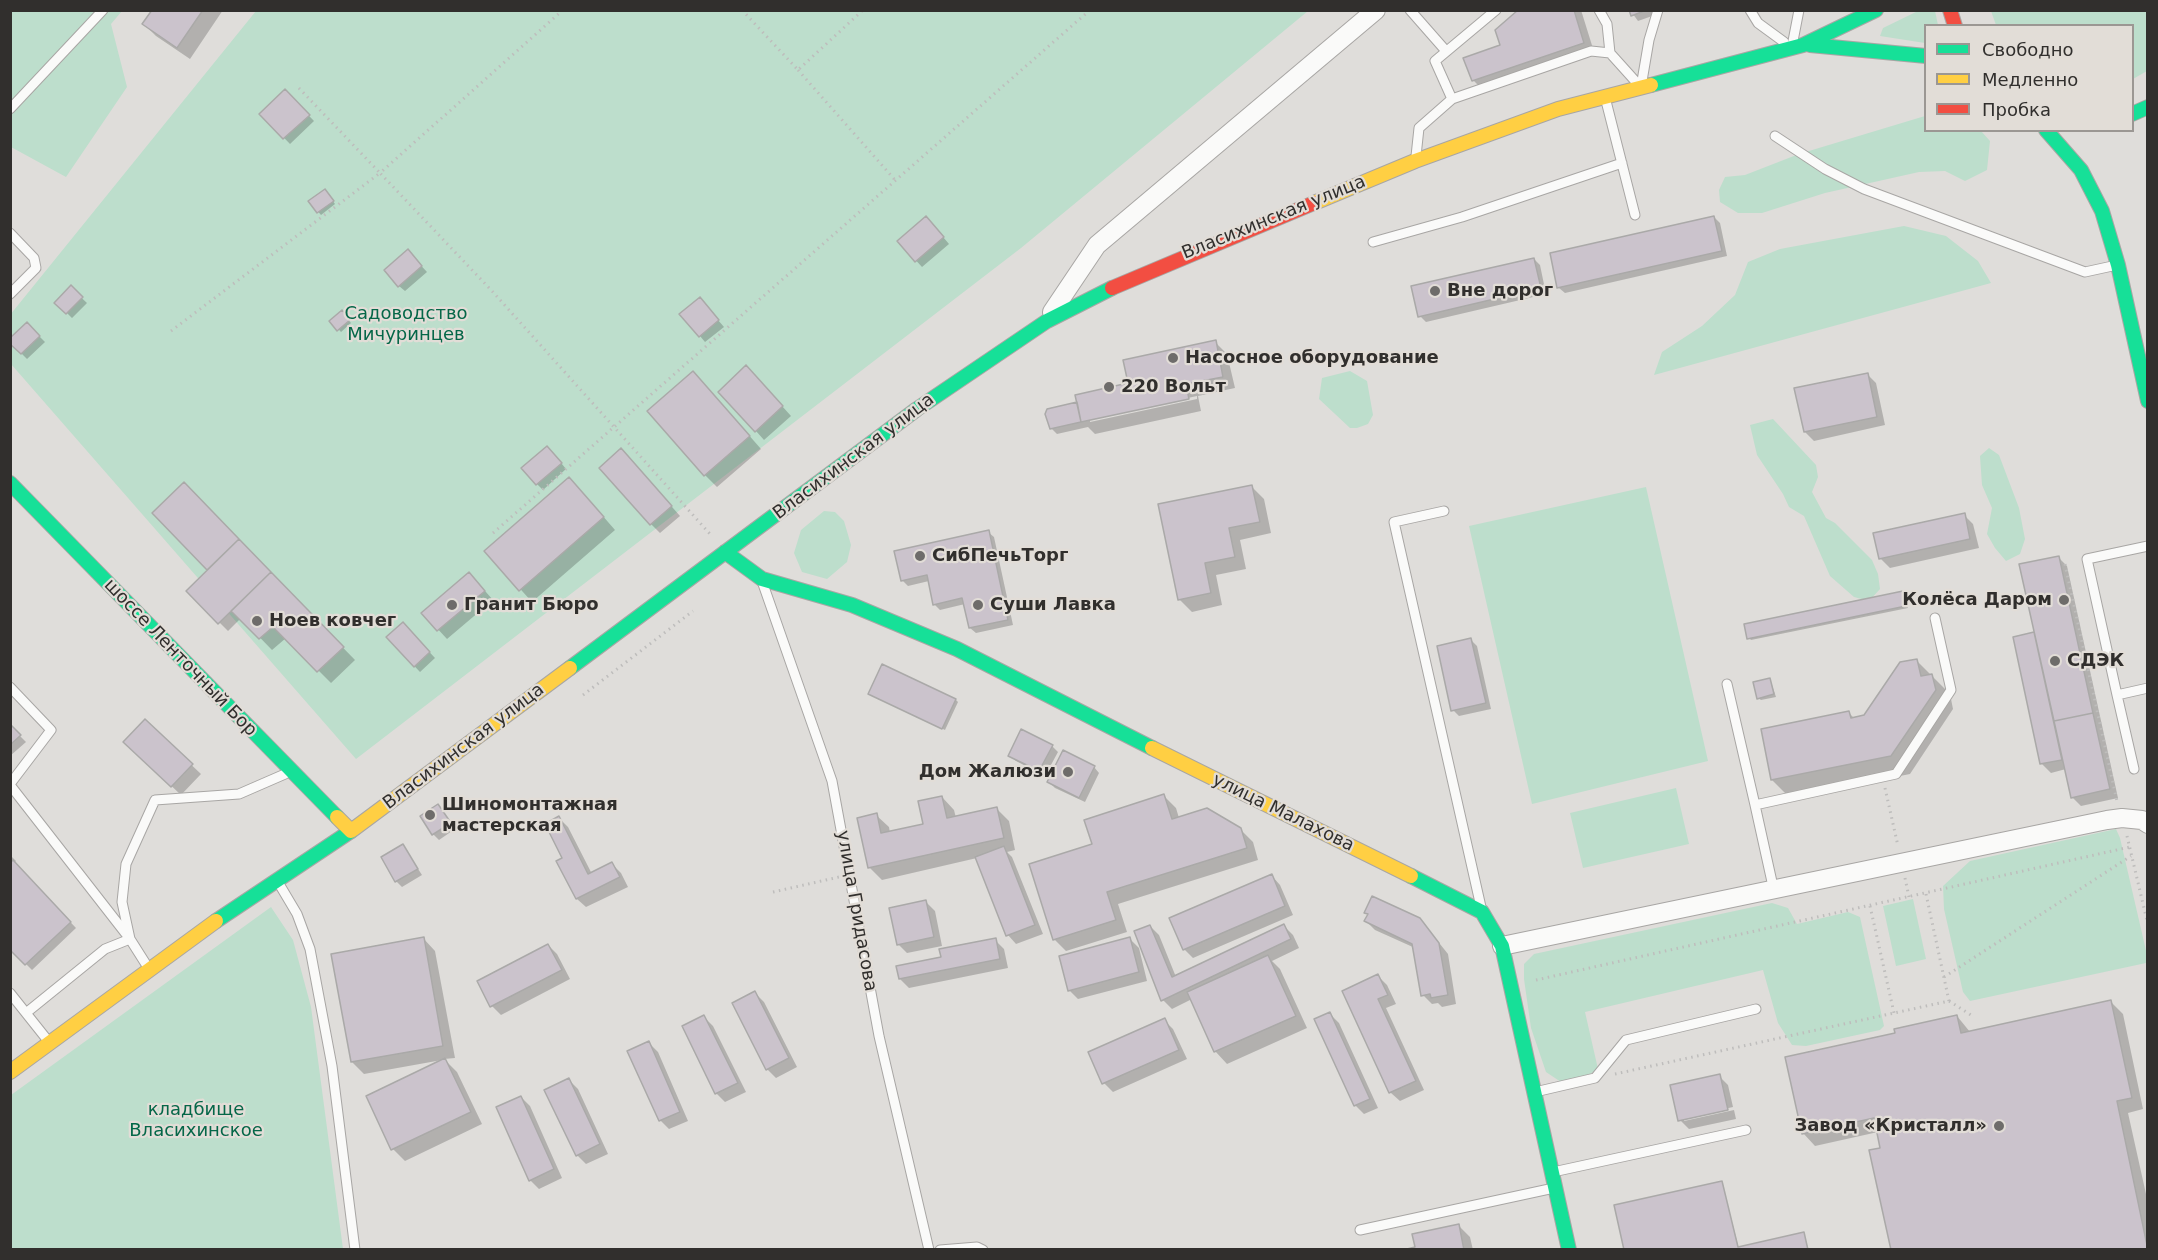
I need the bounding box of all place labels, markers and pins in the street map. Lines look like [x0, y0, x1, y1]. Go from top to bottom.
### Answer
place label: Вне дорог [1447, 280, 1553, 302]
marker: Вне дорог [1428, 284, 1442, 298]
place label: Насосное оборудование [1185, 347, 1439, 369]
marker: Насосное оборудование [1166, 351, 1180, 365]
place label: 220 Вольт [1121, 376, 1226, 398]
marker: 220 Вольт [1102, 380, 1116, 394]
place label: СибПечьТорг [932, 545, 1068, 567]
marker: СибПечьТорг [913, 549, 927, 563]
place label: Колёса Даром [1902, 589, 2052, 611]
marker: Колёса Даром [2057, 593, 2071, 607]
place label: Гранит Бюро [464, 594, 599, 616]
place label: Суши Лавка [990, 594, 1116, 616]
marker: Гранит Бюро [445, 598, 459, 612]
marker: Суши Лавка [971, 598, 985, 612]
place label: Ноев ковчег [269, 610, 396, 632]
marker: Ноев ковчег [250, 614, 264, 628]
place label: СДЭК [2067, 650, 2124, 672]
marker: СДЭК [2048, 654, 2062, 668]
place label: Дом Жалюзи [919, 761, 1056, 783]
marker: Дом Жалюзи [1061, 765, 1075, 779]
place label: Шиномонтажная мастерская [442, 794, 618, 836]
marker: Шиномонтажная мастерская [423, 808, 437, 822]
place label: Завод «Кристалл» [1794, 1115, 1987, 1137]
marker: Завод «Кристалл» [1992, 1119, 2006, 1133]

